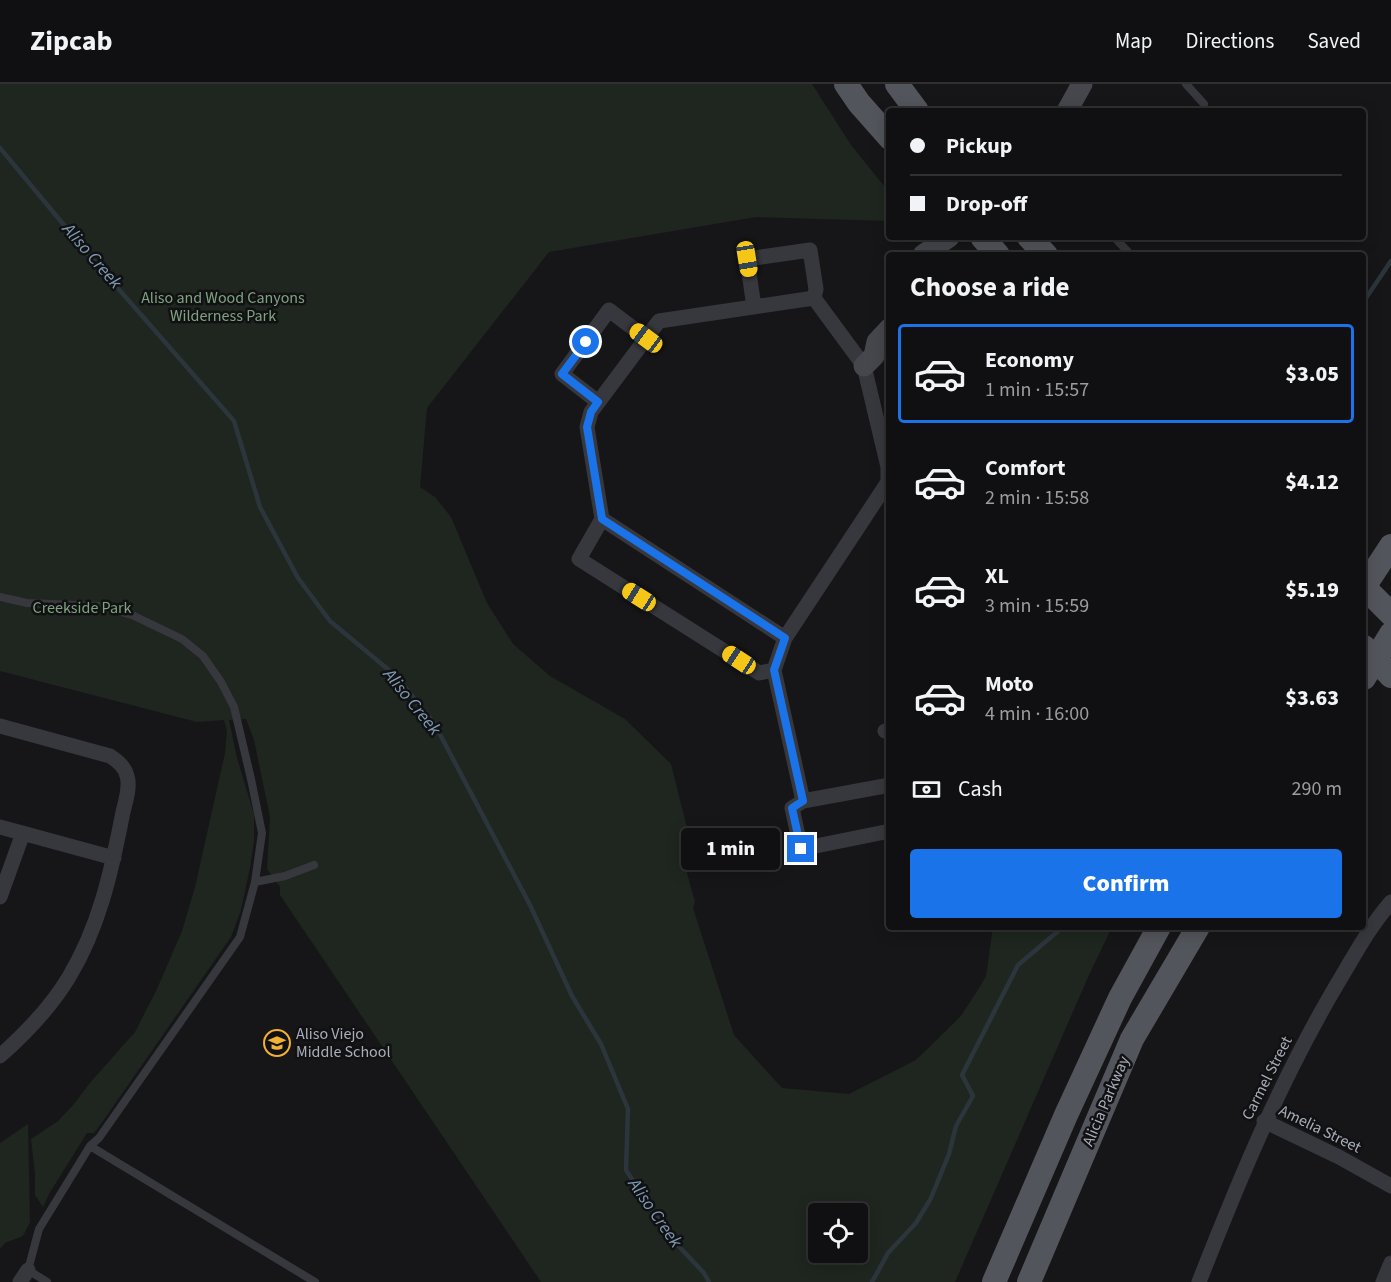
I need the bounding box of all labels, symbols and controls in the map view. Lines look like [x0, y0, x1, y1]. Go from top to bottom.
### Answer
text: Zipcab [30, 21, 113, 61]
text: Map [1115, 26, 1153, 56]
text: Directions [1186, 26, 1274, 56]
text: Saved [1307, 26, 1361, 56]
text: Pickup [946, 130, 1012, 162]
text: Drop-off [946, 188, 1027, 220]
water label: Aliso Creek [56, 217, 128, 295]
car [735, 240, 759, 278]
text: Choose a ride [910, 268, 1070, 307]
park label: Aliso and Wood Canyons Wilderness Park [141, 287, 305, 327]
car [626, 320, 666, 356]
route start [572, 328, 599, 355]
text: Economy [985, 344, 1074, 376]
icon: car [913, 347, 967, 401]
text: $3.05 [1285, 358, 1339, 390]
text: 1 min · 15:57 [985, 376, 1089, 404]
text: Comfort [985, 452, 1066, 484]
icon: car [913, 455, 967, 509]
text: $4.12 [1285, 466, 1339, 498]
text: 2 min · 15:58 [985, 484, 1089, 512]
text: XL [985, 560, 1009, 592]
icon: car [913, 563, 967, 617]
text: $5.19 [1285, 574, 1339, 606]
car [619, 580, 659, 614]
text: 3 min · 15:59 [985, 592, 1089, 620]
park label: Creekside Park [33, 597, 132, 619]
car [719, 643, 759, 677]
water label: Aliso Creek [377, 662, 447, 741]
text: Moto [985, 668, 1034, 700]
icon: car [913, 671, 967, 725]
text: $3.63 [1285, 682, 1339, 714]
text: 4 min · 16:00 [985, 700, 1089, 728]
icon: cash [910, 773, 943, 806]
text: Cash [958, 773, 1003, 805]
text: 290 m [1292, 775, 1342, 803]
callout: 1 min [681, 828, 780, 870]
text: 1 min [706, 835, 755, 863]
route end [787, 835, 814, 862]
button: Confirm [910, 849, 1342, 918]
place label: Aliso Viejo Middle School [296, 1023, 391, 1063]
school or university icon: Aliso Viejo Middle School [262, 1028, 292, 1058]
street label: Carmel Street [1236, 1032, 1298, 1124]
street label: Alicia Parkway [1077, 1052, 1135, 1149]
street label: Amelia Street [1275, 1100, 1365, 1159]
water label: Aliso Creek [621, 1172, 688, 1253]
map controls [808, 1203, 868, 1263]
button: locate [808, 1203, 868, 1263]

